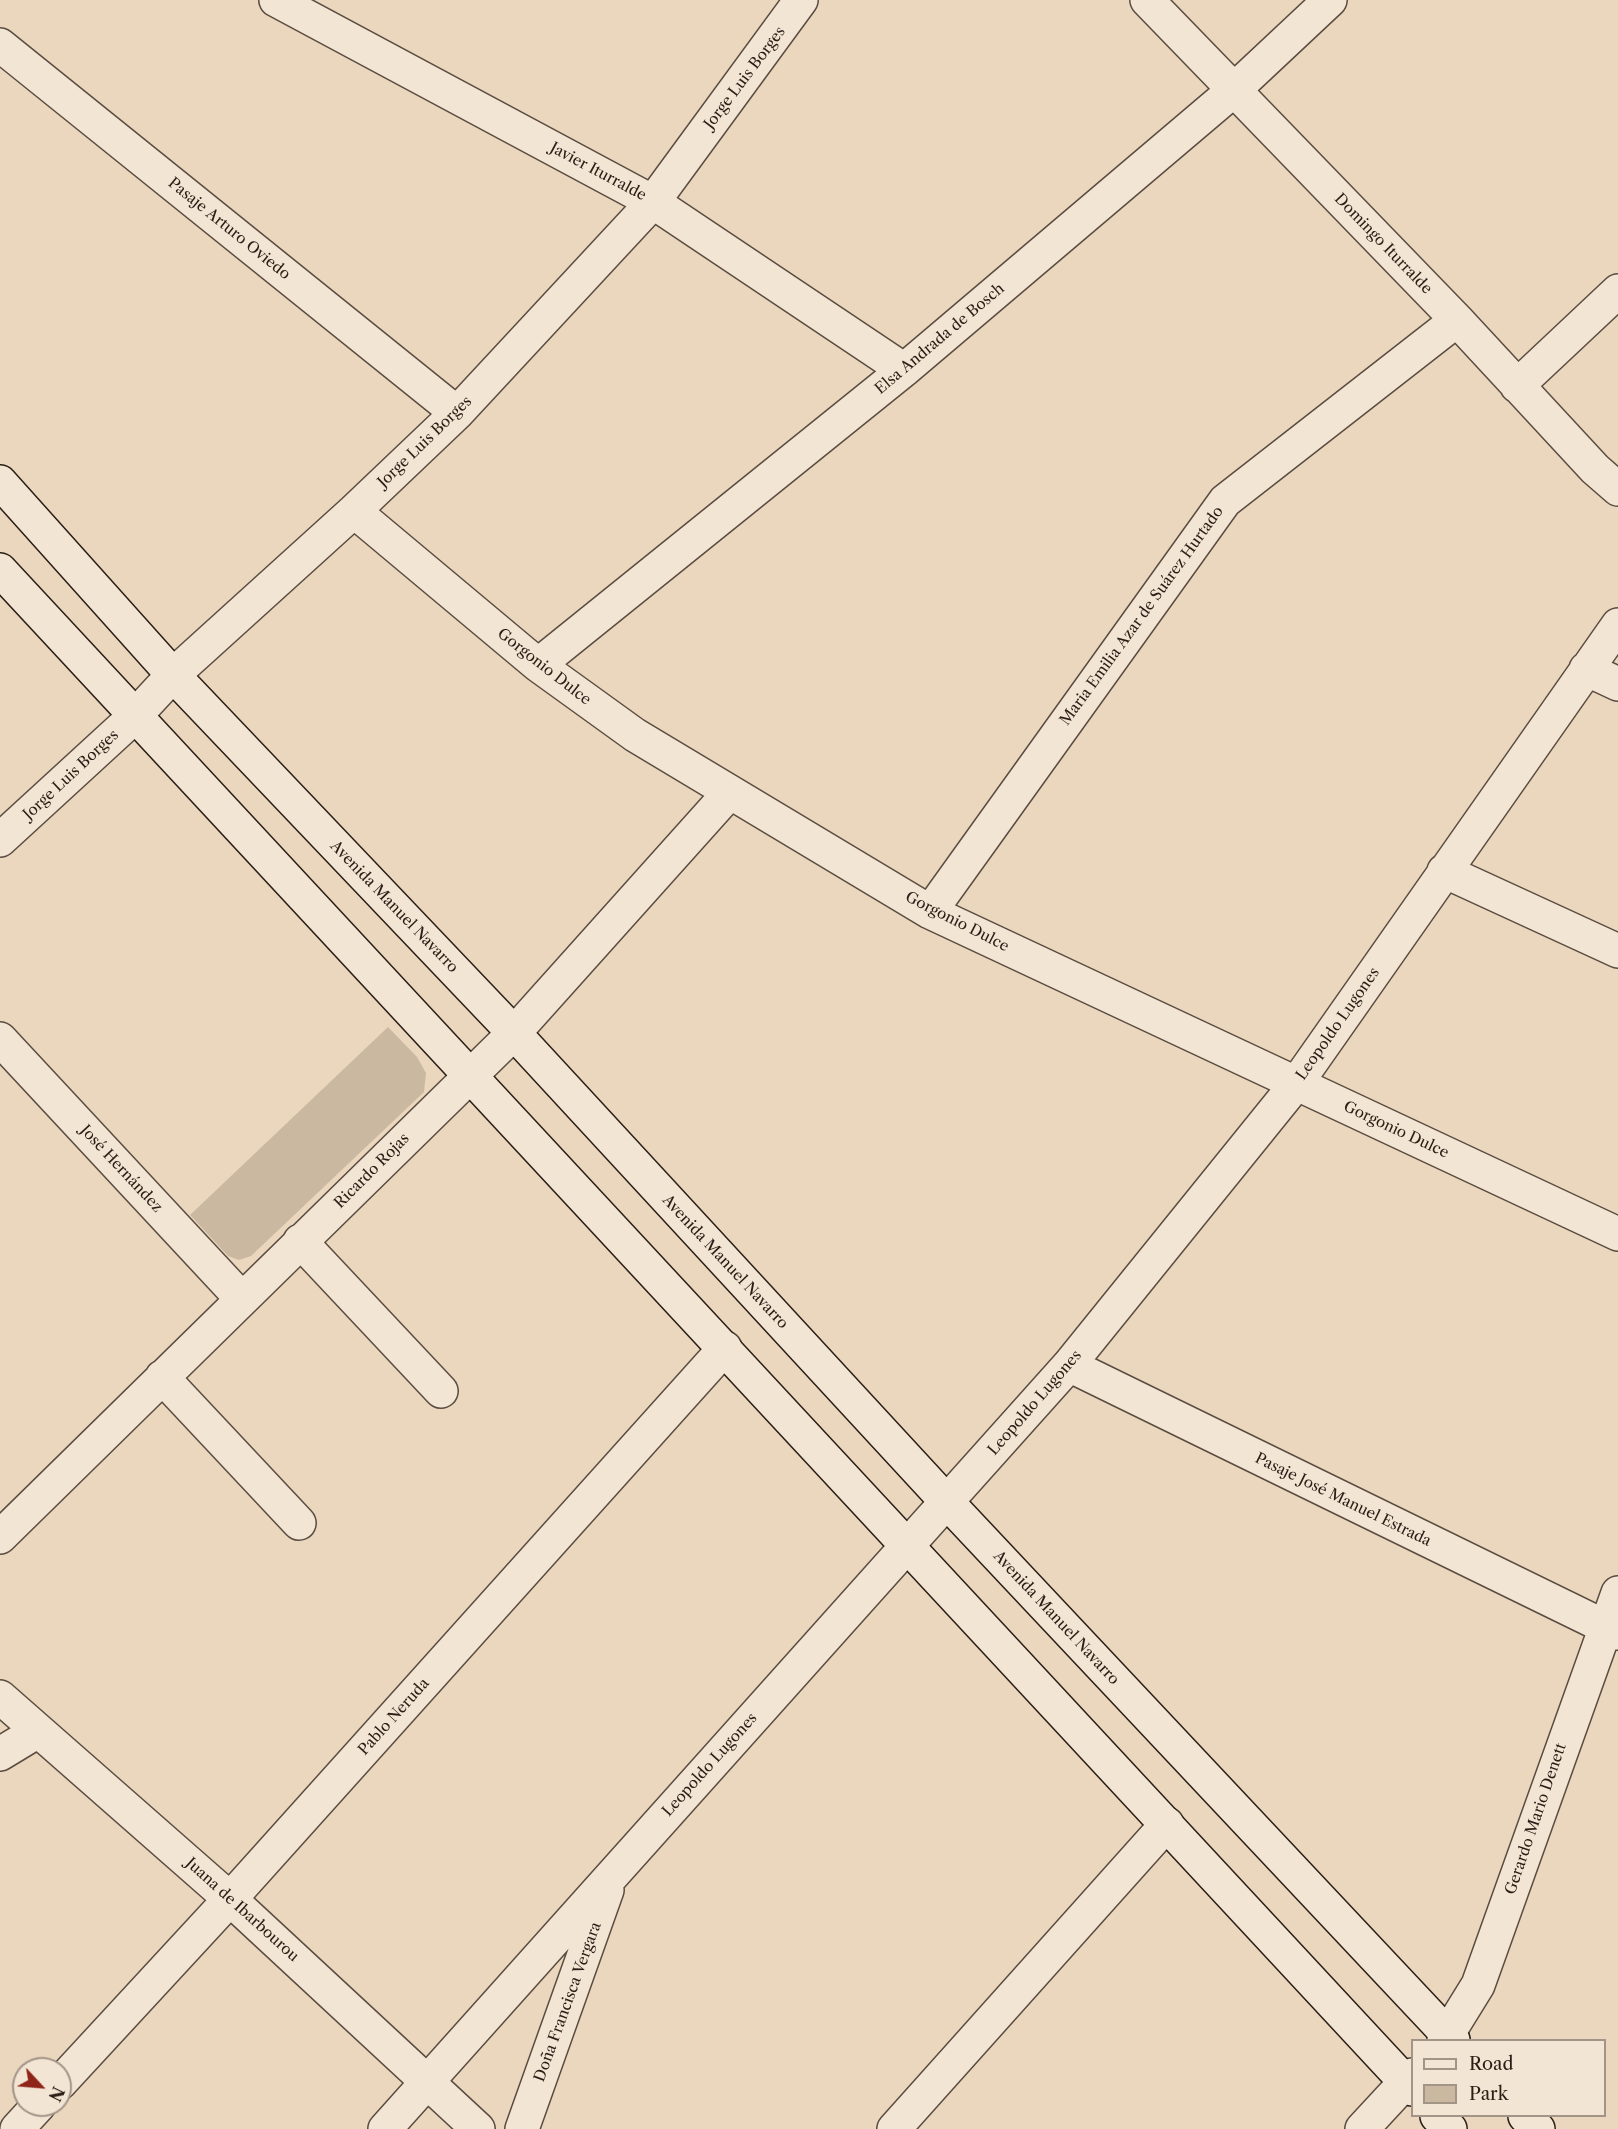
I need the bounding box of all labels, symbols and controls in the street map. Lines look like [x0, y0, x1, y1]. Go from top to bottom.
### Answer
street label: Jorge Luis Borges [701, 23, 789, 133]
street label: Javier Iturralde [547, 139, 649, 205]
street label: Pasaje Arturo Oviedo [164, 174, 294, 284]
street label: Domingo Iturralde [1330, 190, 1436, 298]
street label: Elsa Andrada de Bosch [872, 280, 1008, 398]
street label: Jorge Luis Borges [374, 393, 476, 491]
street label: Maria Emilia Azar de Suárez Hurtado [1056, 503, 1228, 729]
street label: Gorgonio Dulce [494, 625, 594, 709]
street label: Jorge Luis Borges [20, 726, 122, 824]
street label: Avenida Manuel Navarro [326, 837, 462, 977]
street label: Gorgonio Dulce [902, 888, 1012, 956]
street label: Leopoldo Lugones [1292, 964, 1384, 1084]
street label: Gorgonio Dulce [1341, 1098, 1451, 1162]
street label: José Hernández [76, 1122, 166, 1216]
street label: Ricardo Rojas [331, 1130, 413, 1212]
street label: Avenida Manuel Navarro [658, 1191, 792, 1333]
street label: Leopoldo Lugones [985, 1347, 1085, 1459]
street label: Pasaje José Manuel Estrada [1252, 1449, 1434, 1551]
street label: Avenida Manuel Navarro [989, 1547, 1123, 1689]
street label: Pablo Neruda [355, 1675, 433, 1759]
street label: Leopoldo Lugones [659, 1710, 761, 1820]
street label: Gerardo Mario Denett [1502, 1741, 1570, 1897]
street label: Juana de Ibarbourou [182, 1854, 302, 1966]
street label: Doña Francisca Vergara [531, 1920, 605, 2084]
legend [1411, 2039, 1606, 2117]
text: Road [1469, 2053, 1514, 2075]
north arrow [12, 2057, 72, 2117]
text: N [44, 2083, 68, 2105]
text: Park [1469, 2083, 1508, 2105]

